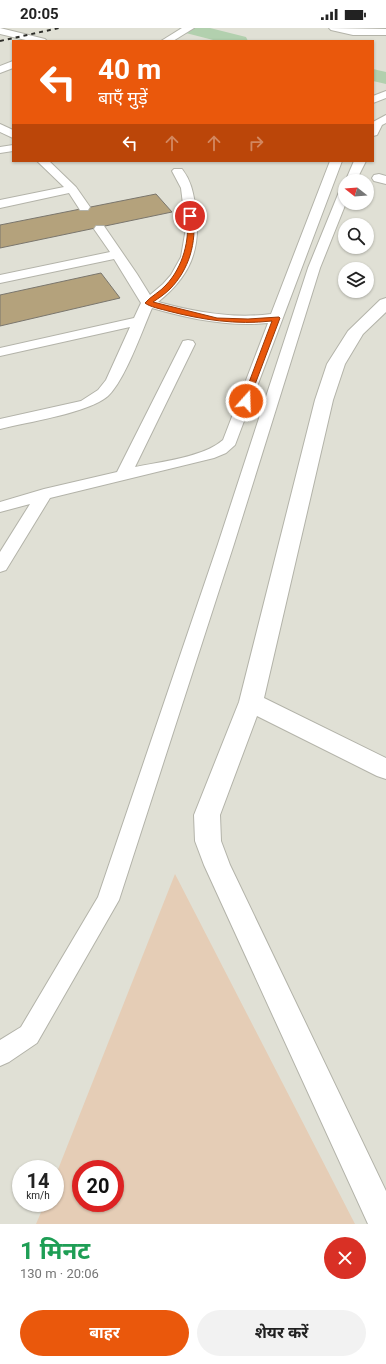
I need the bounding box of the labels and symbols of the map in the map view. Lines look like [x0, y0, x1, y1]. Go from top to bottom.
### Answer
north arrow [338, 174, 374, 210]
pin [173, 199, 207, 233]
position arrow [225, 380, 267, 422]
speed limit sign: 20 [72, 1160, 124, 1212]

